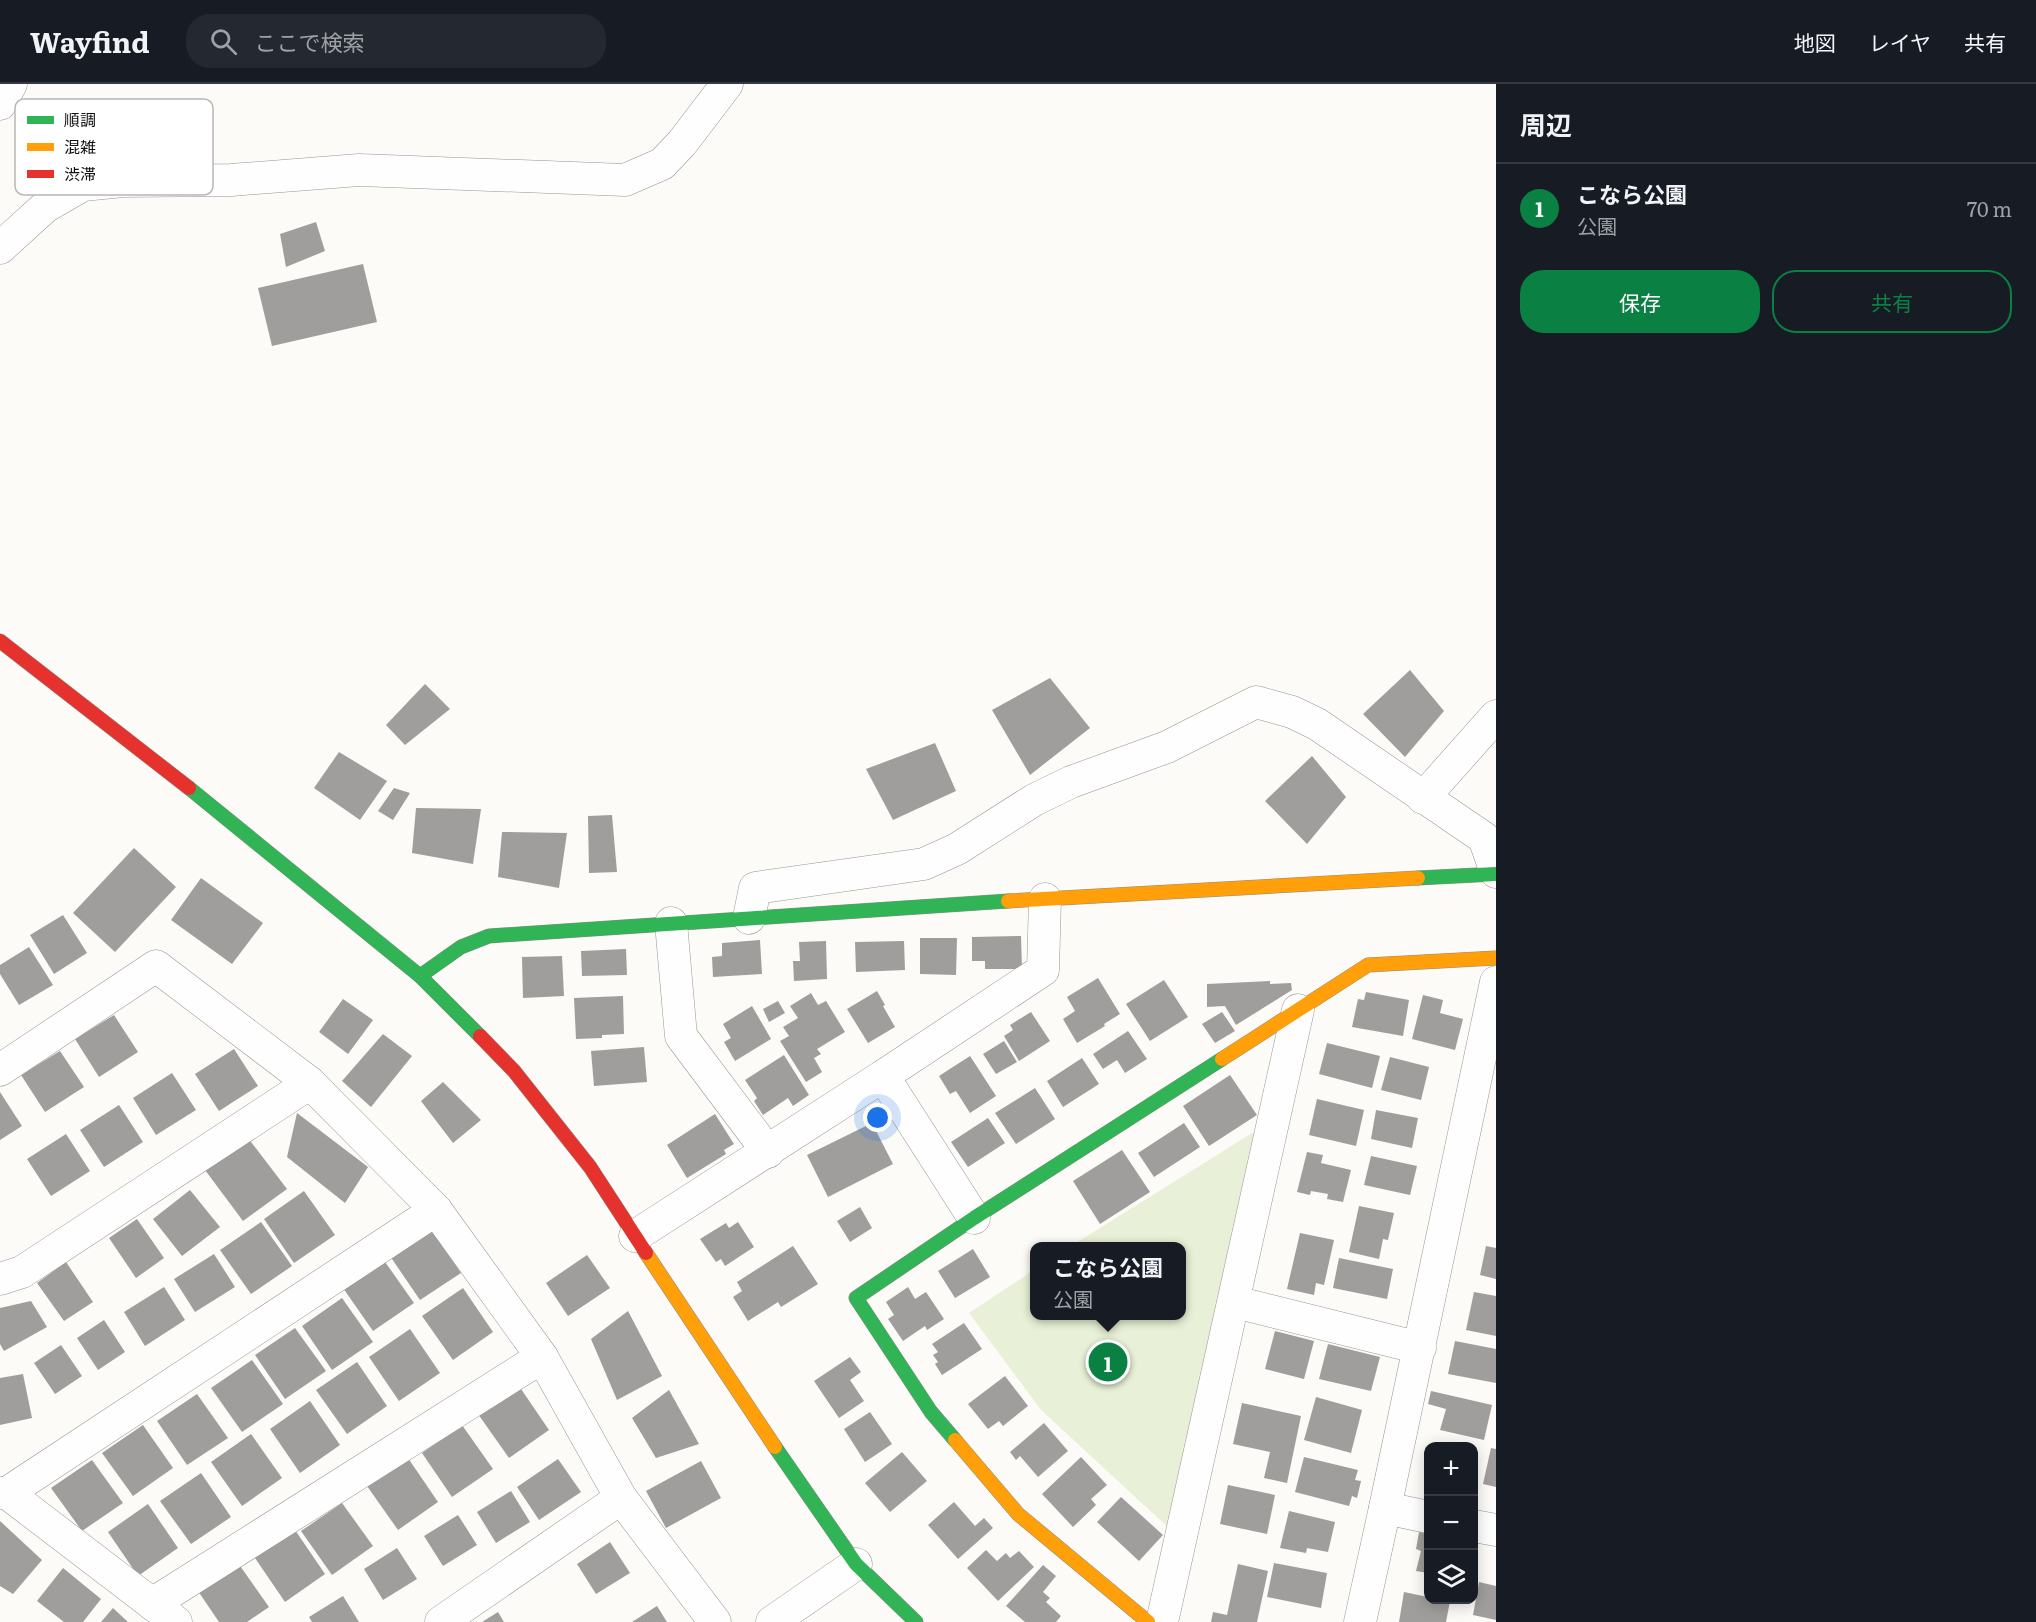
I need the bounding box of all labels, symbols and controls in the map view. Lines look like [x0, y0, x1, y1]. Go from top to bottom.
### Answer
search box [186, 14, 606, 68]
text: Wayfind [30, 20, 150, 62]
icon: search [207, 25, 240, 58]
text: ここで検索 [255, 25, 365, 58]
text: 地図 [1794, 26, 1836, 57]
text: レイヤ [1869, 26, 1931, 57]
text: 共有 [1964, 26, 2006, 57]
legend [15, 99, 213, 195]
text: 周辺 [1520, 104, 1572, 143]
text: 順調 [64, 107, 96, 131]
text: 混雑 [64, 134, 96, 158]
text: 渋滞 [64, 161, 96, 185]
text: こなら公園 [1577, 177, 1687, 210]
text: 1 [1535, 193, 1544, 223]
text: 70 m [1967, 193, 2012, 223]
text: 公園 [1577, 210, 1617, 240]
button: 保存 [1520, 270, 1760, 333]
button: 共有 [1772, 270, 2012, 333]
your location [863, 1103, 892, 1132]
popup [1030, 1242, 1186, 1320]
text: こなら公園 [1053, 1250, 1163, 1283]
text: 公園 [1053, 1283, 1093, 1313]
pin: 1 [1088, 1340, 1128, 1384]
map controls [1424, 1442, 1478, 1604]
button: + [1424, 1442, 1478, 1496]
button: − [1424, 1496, 1478, 1550]
button: layers [1424, 1550, 1478, 1604]

